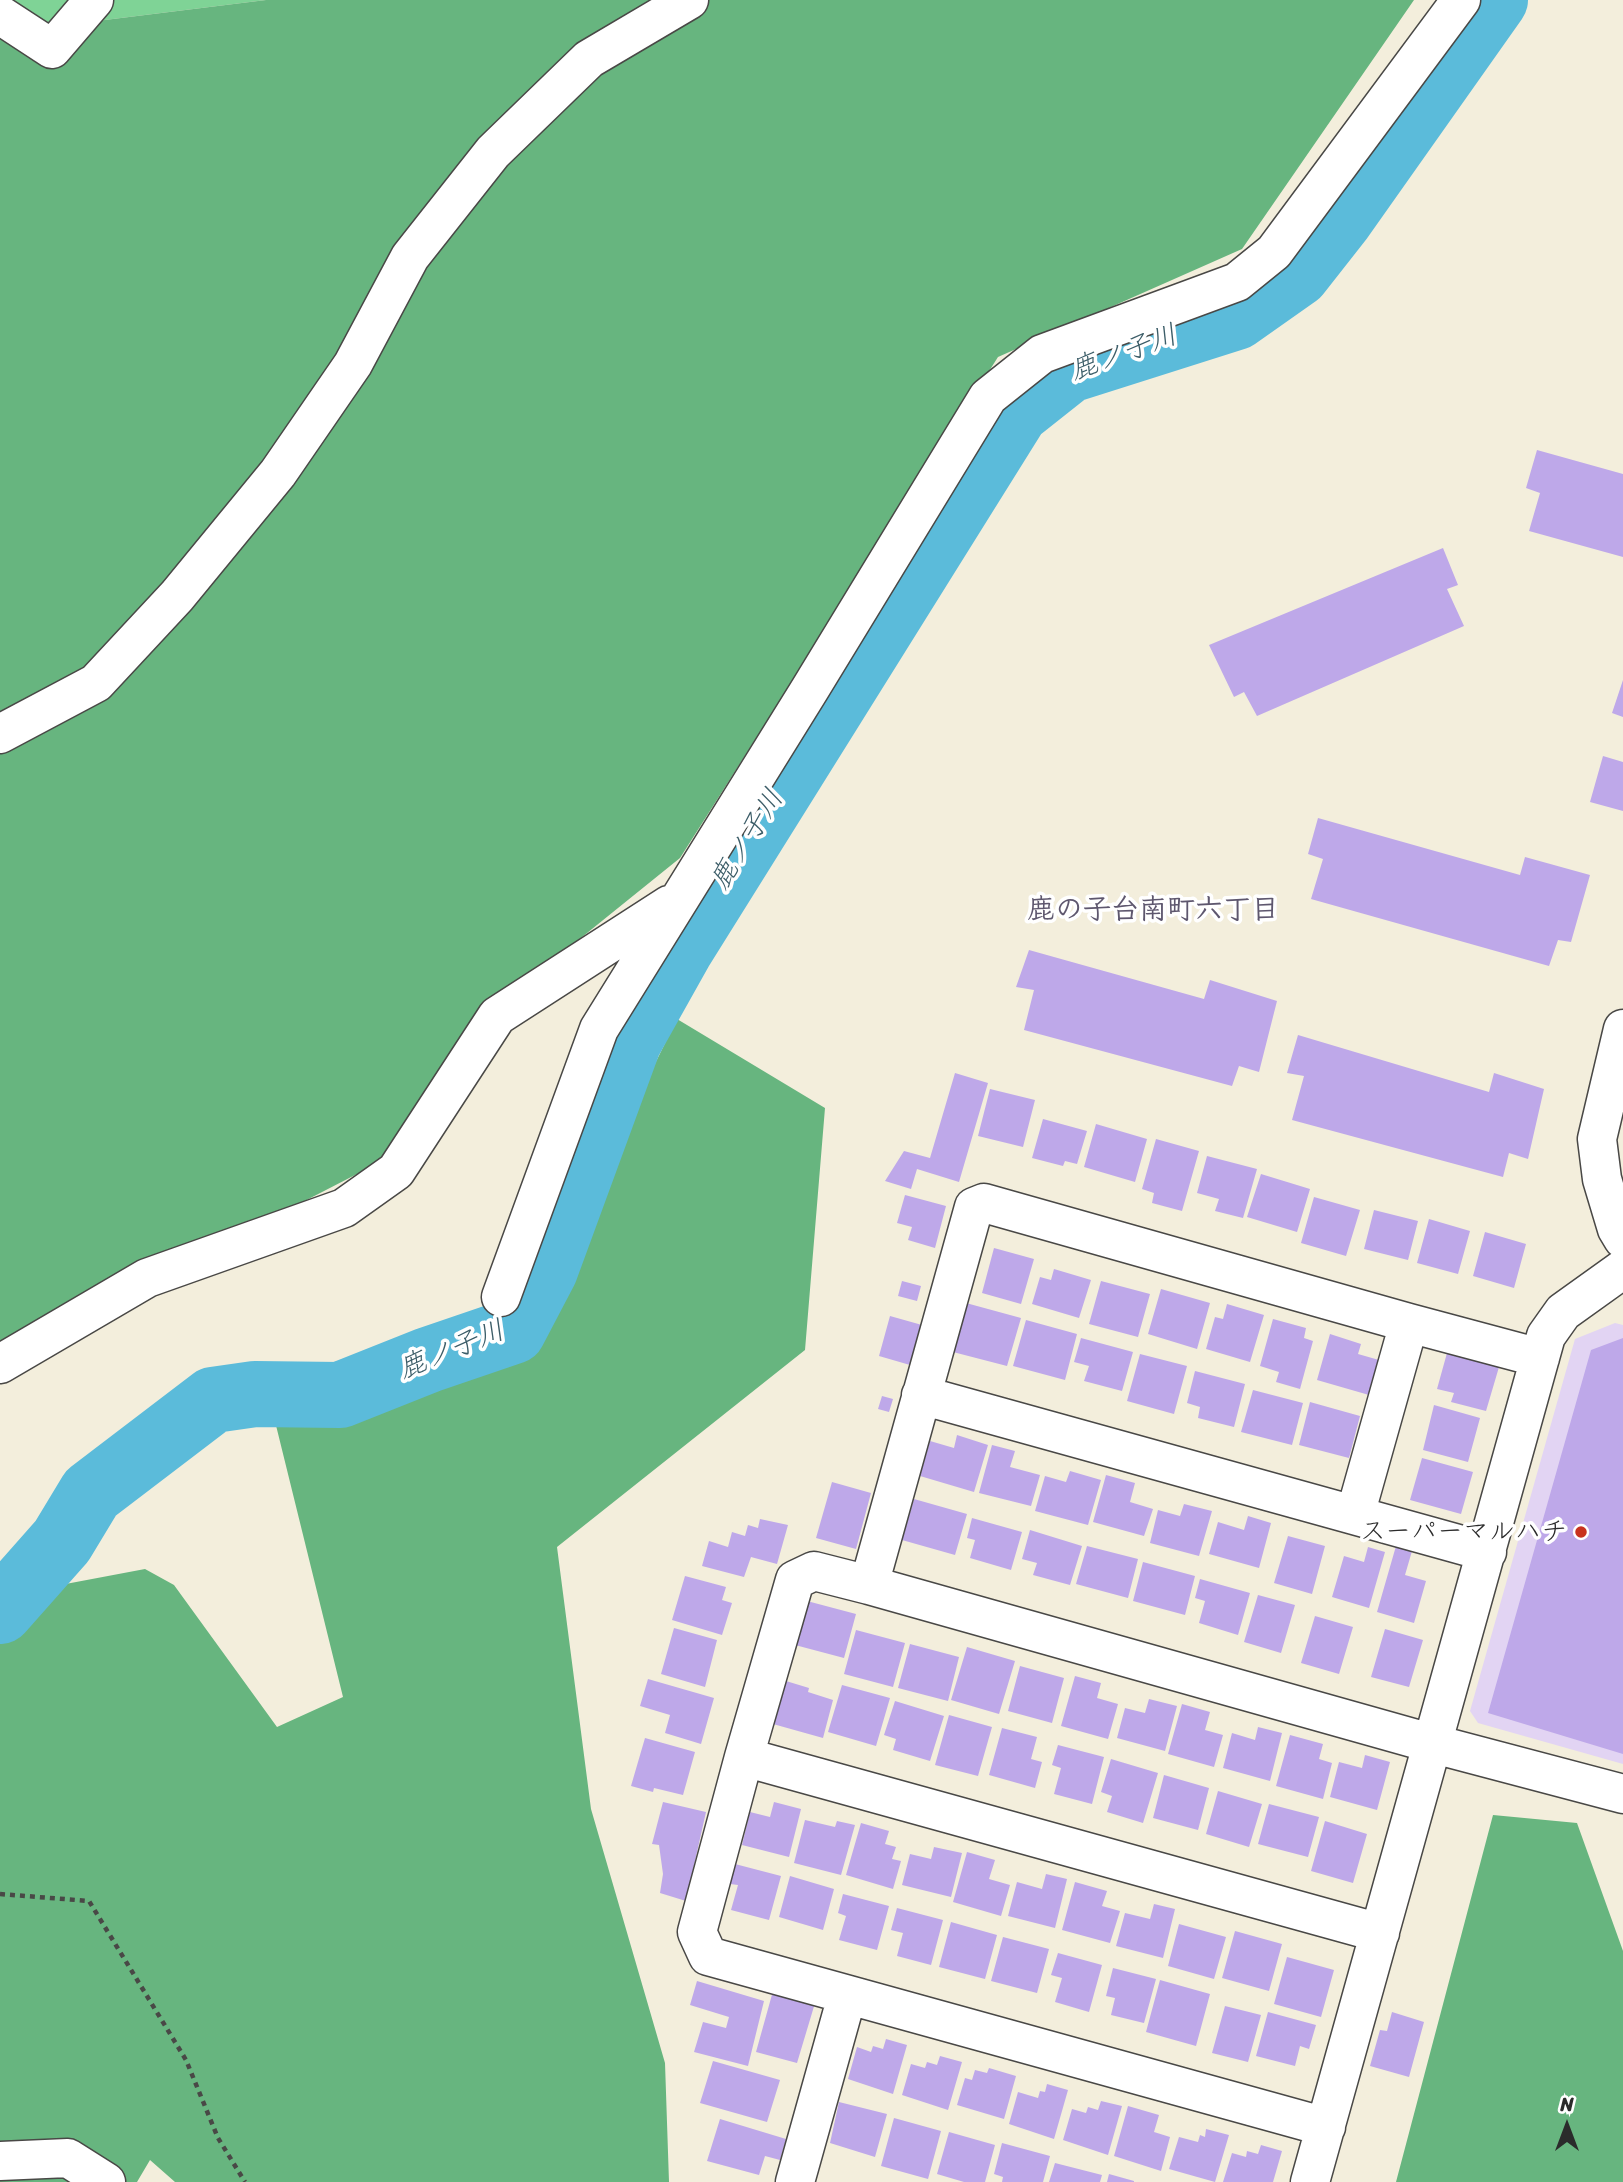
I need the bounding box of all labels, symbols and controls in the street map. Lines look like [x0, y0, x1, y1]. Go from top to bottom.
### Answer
water label: 鹿ノ子川 [1066, 319, 1182, 389]
water label: 鹿ノ子川 [704, 784, 792, 896]
district label: 鹿の子台南町六丁目 [1027, 894, 1279, 928]
water label: 鹿ノ子川 [394, 1314, 510, 1388]
place label: スーパーマルハチ [1360, 1516, 1567, 1548]
marker: スーパーマルハチ [1573, 1524, 1589, 1540]
text: N [1560, 2088, 1574, 2121]
north arrow [1532, 2091, 1602, 2161]

